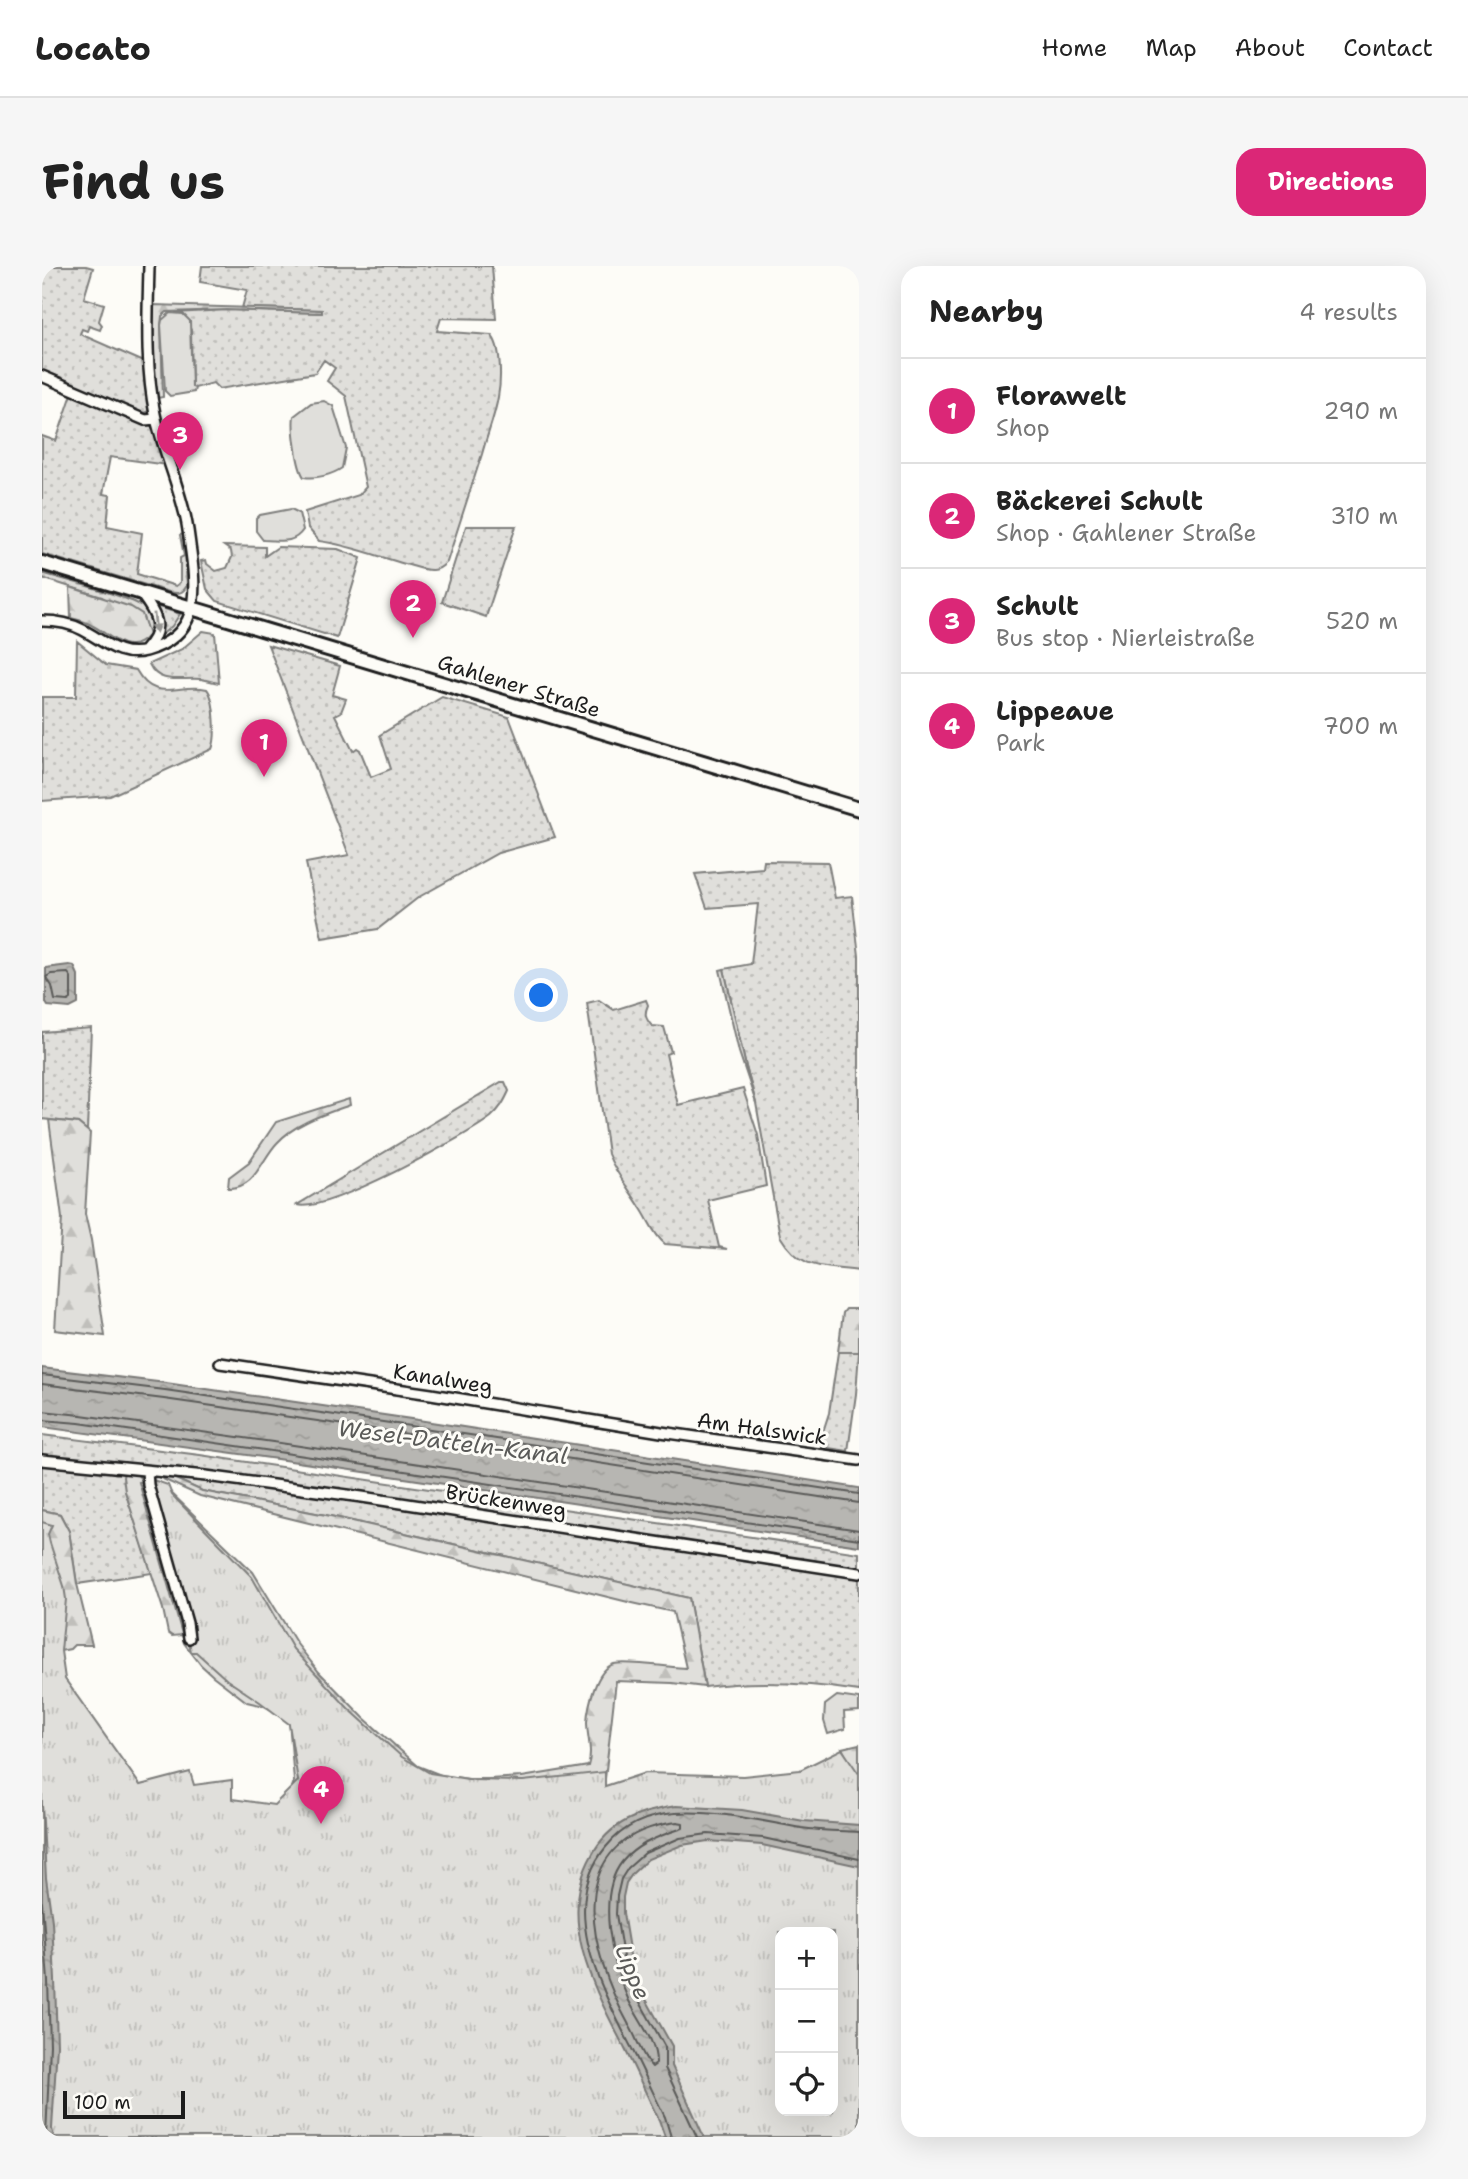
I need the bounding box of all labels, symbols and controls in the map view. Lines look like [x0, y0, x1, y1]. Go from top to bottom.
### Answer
text: Locato [35, 26, 151, 71]
text: Home [1041, 32, 1107, 64]
text: Map [1145, 32, 1197, 64]
text: About [1235, 32, 1305, 64]
text: Contact [1343, 32, 1433, 64]
button: Directions [1236, 148, 1426, 216]
text: Find us [42, 149, 225, 215]
text: Nearby [929, 291, 1044, 332]
text: 4 results [1299, 297, 1398, 327]
text: Florawelt [996, 378, 1126, 413]
text: 1 [947, 396, 957, 426]
text: 290 m [1324, 396, 1398, 426]
pin: 3 [157, 412, 203, 470]
text: Shop [996, 413, 1050, 443]
text: Bäckerei Schult [996, 483, 1203, 518]
text: 2 [944, 501, 960, 531]
text: 310 m [1330, 501, 1398, 531]
text: Shop · Gahlener Straße [996, 518, 1257, 548]
pin: 2 [390, 580, 436, 638]
text: Schult [996, 588, 1079, 623]
text: 3 [944, 606, 960, 636]
text: 520 m [1326, 606, 1398, 636]
one-way arrow [149, 612, 160, 634]
text: Bus stop · Nierleistraße [996, 623, 1255, 653]
street label: Gahlener Straße [434, 648, 604, 724]
text: Lippeaue [996, 693, 1114, 728]
text: 4 [944, 711, 960, 741]
text: 700 m [1323, 711, 1398, 741]
pin: 1 [241, 719, 287, 777]
text: Park [996, 728, 1045, 758]
your location [524, 978, 558, 1012]
street label: Kanalweg [391, 1357, 495, 1401]
street label: Am Halswick [695, 1406, 829, 1452]
water label: Wesel-Datteln-Kanal [336, 1413, 570, 1471]
street label: Brückenweg [444, 1478, 568, 1524]
pin: 4 [298, 1766, 344, 1824]
map controls [775, 1927, 838, 2116]
button: + [775, 1927, 838, 1990]
water label: Lippe [608, 1940, 658, 2004]
button: − [775, 1990, 838, 2053]
button: locate [775, 2053, 838, 2116]
scale bar [63, 2088, 186, 2120]
text: 100 m [74, 2090, 131, 2115]

